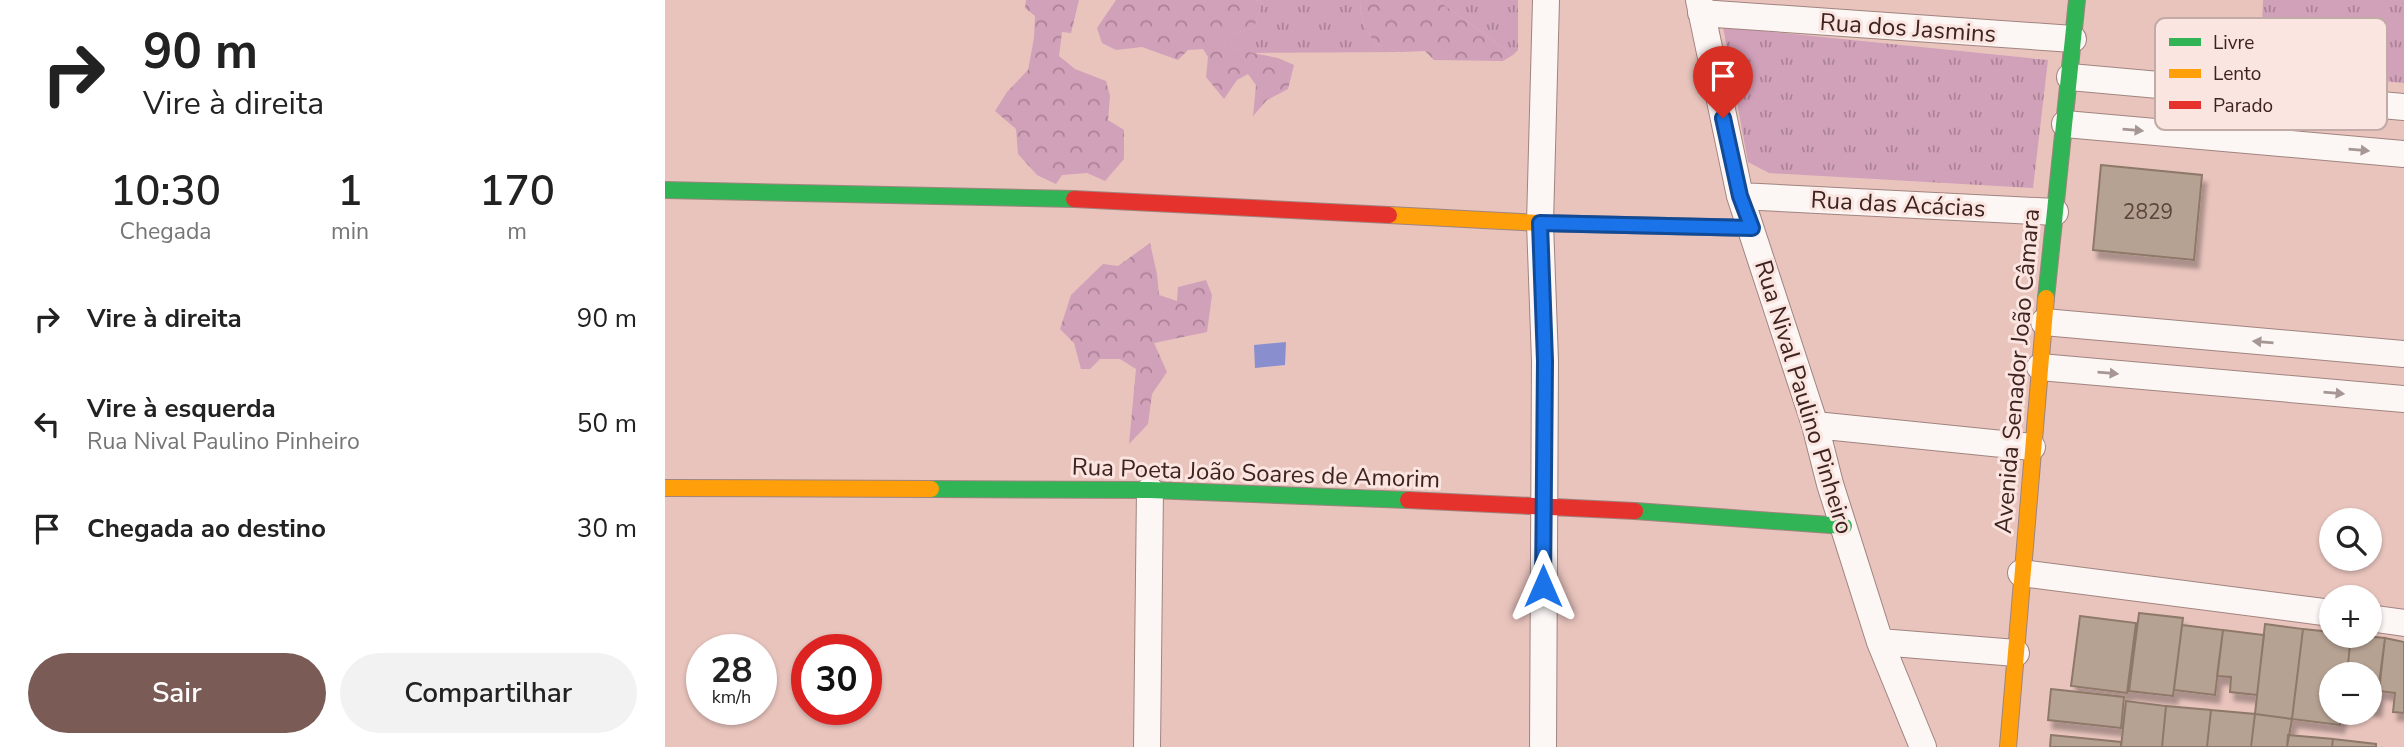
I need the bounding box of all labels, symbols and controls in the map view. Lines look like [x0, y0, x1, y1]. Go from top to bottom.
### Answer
street label: Rua dos Jasmins [1819, 6, 1997, 50]
text: 90 m [143, 18, 258, 85]
legend [2155, 18, 2387, 130]
icon: right [28, 28, 119, 119]
text: Livre [2213, 30, 2254, 56]
pin [1693, 46, 1753, 118]
icon: arrive [1704, 57, 1742, 95]
text: Lento [2213, 61, 2261, 87]
text: Vire à direita [143, 82, 324, 125]
text: Parado [2213, 93, 2273, 119]
one-way arrow [2122, 125, 2144, 136]
one-way arrow [2349, 145, 2371, 156]
text: 10:30 [110, 163, 221, 220]
text: 1 [337, 163, 363, 220]
text: 170 [479, 163, 555, 220]
street label: Rua das Acácias [1810, 183, 1986, 225]
house number: 2829 [2123, 198, 2173, 226]
street label: Avenida Senador João Câmara [1987, 207, 2047, 535]
text: Chegada [119, 216, 212, 247]
text: min [331, 216, 369, 247]
text: m [507, 216, 527, 247]
street label: Rua Nival Paulino Pinheiro [1747, 256, 1861, 538]
icon: right [28, 300, 66, 338]
text: Vire à direita [87, 301, 242, 336]
text: 90 m [577, 301, 637, 336]
one-way arrow [2252, 336, 2274, 347]
one-way arrow [2097, 368, 2119, 379]
one-way arrow [2324, 388, 2346, 399]
text: Vire à esquerda [87, 391, 276, 426]
icon: left [28, 405, 66, 443]
text: 50 m [577, 406, 637, 441]
text: Rua Nival Paulino Pinheiro [87, 426, 360, 457]
street label: Rua Poeta João Soares de Amorim [1071, 451, 1441, 495]
map controls [2319, 508, 2382, 725]
button: search [2319, 508, 2382, 571]
icon: arrive [28, 510, 66, 548]
text: Chegada ao destino [87, 511, 326, 546]
text: 30 m [577, 511, 637, 546]
position arrow [1506, 549, 1580, 623]
button: + [2319, 585, 2382, 648]
speed limit sign: 30 [791, 634, 882, 725]
text: 28 [710, 647, 753, 694]
button: Sair [28, 653, 326, 733]
button: Compartilhar [340, 653, 637, 733]
button: − [2319, 662, 2382, 725]
text: km/h [712, 685, 751, 709]

